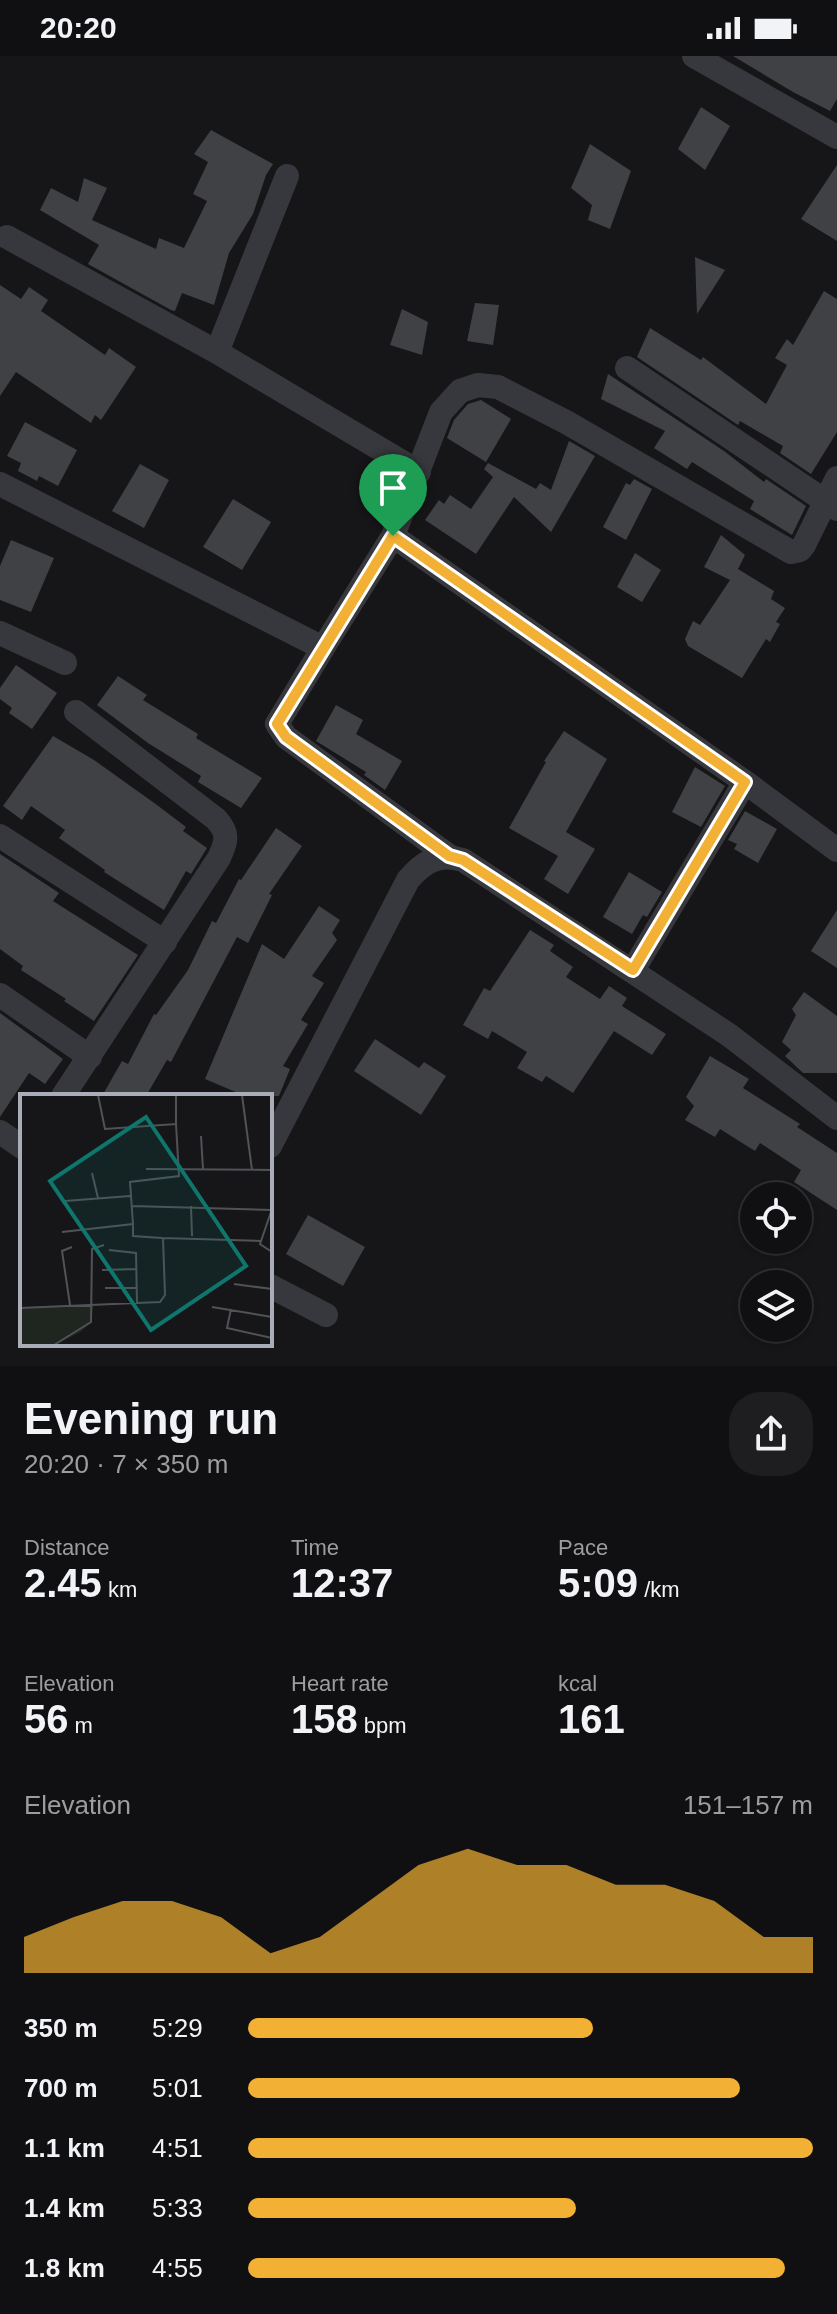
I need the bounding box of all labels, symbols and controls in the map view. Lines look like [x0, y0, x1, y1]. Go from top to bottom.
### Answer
text: 20:20 [40, 11, 117, 44]
pin [359, 454, 427, 536]
icon: arrive [371, 466, 415, 510]
inset map [20, 1094, 272, 1346]
map controls [740, 1182, 812, 1342]
button: locate [740, 1182, 812, 1254]
button: layers [740, 1270, 812, 1342]
button: share [729, 1392, 813, 1476]
text: Evening run [24, 1394, 278, 1443]
text: 20:20 · 7 × 350 m [24, 1449, 229, 1479]
text: Distance [24, 1535, 110, 1560]
text: Time [291, 1535, 339, 1560]
text: Pace [558, 1535, 608, 1560]
text: 2.45 [24, 1561, 102, 1605]
text: 12:37 [291, 1561, 393, 1605]
text: 5:09 [558, 1561, 638, 1605]
text: km [102, 1577, 137, 1602]
text: /km [638, 1577, 680, 1602]
text: Elevation [24, 1671, 115, 1696]
text: Heart rate [291, 1671, 389, 1696]
text: kcal [558, 1671, 597, 1696]
text: 56 [24, 1697, 69, 1741]
text: 158 [291, 1697, 358, 1741]
text: 161 [558, 1697, 625, 1741]
text: m [69, 1713, 93, 1738]
text: bpm [358, 1713, 407, 1738]
text: Elevation [24, 1790, 131, 1820]
text: 151–157 m [683, 1790, 813, 1820]
text: 350 m [24, 2013, 98, 2043]
text: 5:29 [152, 2013, 203, 2043]
text: 700 m [24, 2073, 98, 2103]
text: 5:01 [152, 2073, 203, 2103]
text: 1.1 km [24, 2133, 105, 2163]
text: 4:51 [152, 2133, 203, 2163]
text: 1.4 km [24, 2193, 105, 2223]
text: 5:33 [152, 2193, 203, 2223]
text: 1.8 km [24, 2253, 105, 2283]
text: 4:55 [152, 2253, 203, 2283]

